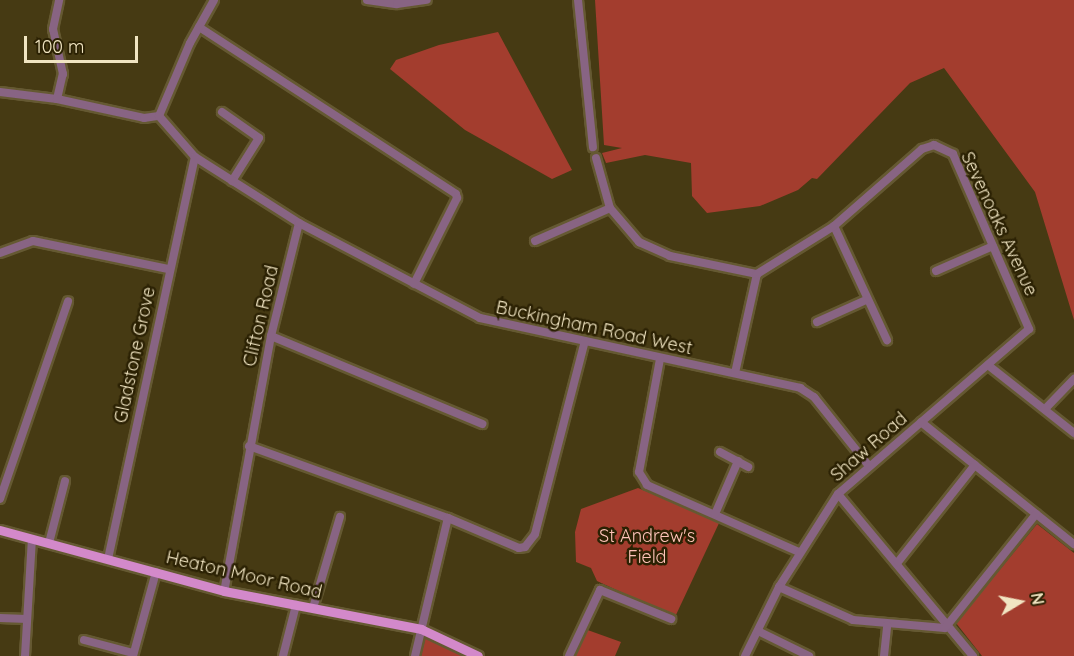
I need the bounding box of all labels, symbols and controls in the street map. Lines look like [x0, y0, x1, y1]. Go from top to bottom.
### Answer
scale bar [27, 24, 141, 62]
text: 100 m [35, 35, 84, 58]
street label: Sevenoaks Avenue [956, 149, 1042, 299]
street label: Clifton Road [239, 263, 283, 369]
street label: Gladstone Grove [110, 285, 160, 425]
street label: Buckingham Road West [494, 297, 694, 359]
street label: Shaw Road [826, 408, 912, 486]
park label: St Andrew's Field [599, 526, 695, 568]
street label: Heaton Moor Road [164, 547, 324, 603]
north arrow [990, 572, 1050, 632]
text: N [1027, 591, 1049, 606]

